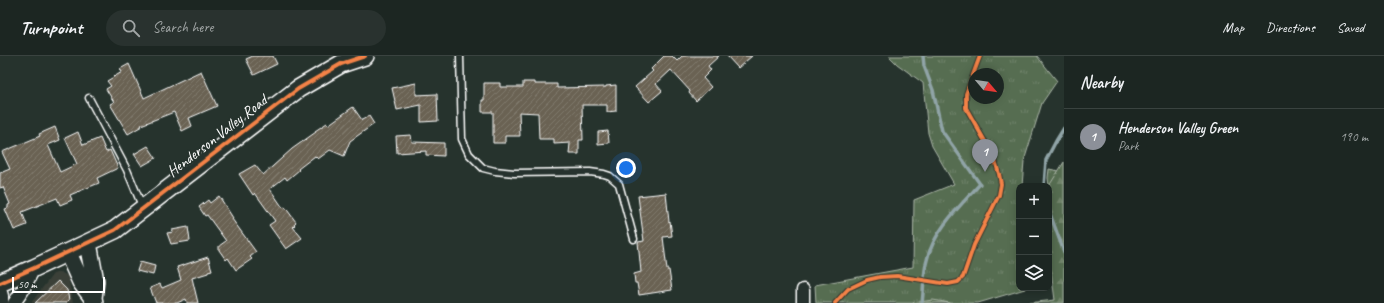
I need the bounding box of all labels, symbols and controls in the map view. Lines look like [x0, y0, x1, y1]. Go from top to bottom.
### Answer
search box [106, 10, 386, 46]
text: Turnpoint [20, 16, 82, 40]
icon: search [120, 17, 142, 39]
text: Search here [152, 18, 214, 37]
text: Map [1223, 19, 1244, 36]
text: Directions [1266, 19, 1315, 36]
text: Saved [1337, 19, 1364, 36]
north arrow [968, 68, 1004, 104]
text: Nearby [1080, 72, 1123, 93]
street label: Henderson Valley Road [163, 89, 273, 181]
text: Henderson Valley Green [1118, 119, 1238, 138]
text: 1 [1090, 129, 1096, 145]
text: 190 m [1340, 129, 1368, 145]
text: Park [1118, 138, 1139, 154]
pin: 1 [972, 139, 998, 172]
your location [616, 158, 636, 178]
map controls [1016, 183, 1052, 291]
button: + [1016, 183, 1052, 219]
button: − [1016, 219, 1052, 255]
button: layers [1016, 255, 1052, 291]
scale bar [12, 275, 105, 294]
text: 50 m [18, 277, 37, 291]

